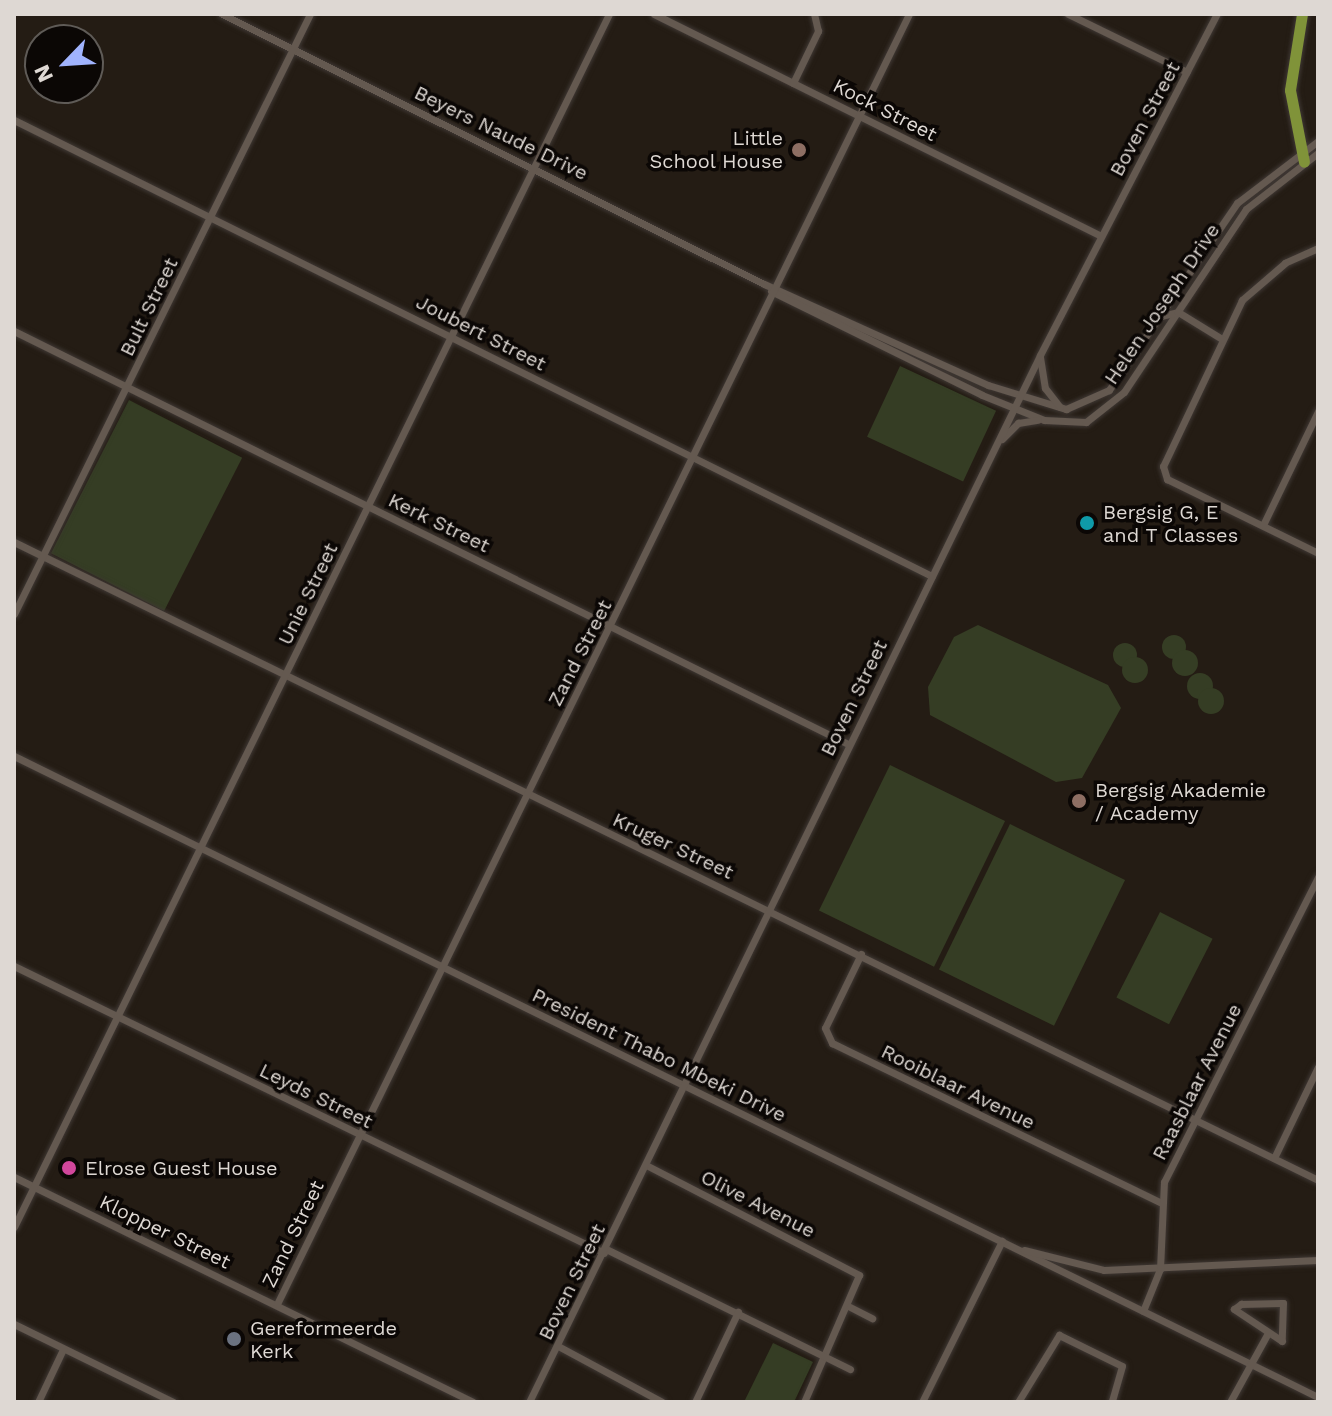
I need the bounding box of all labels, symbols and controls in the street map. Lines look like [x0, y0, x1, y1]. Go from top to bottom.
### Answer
north arrow [24, 24, 104, 104]
street label: Boven Street [1105, 58, 1185, 180]
text: N [29, 61, 58, 86]
street label: Kock Street [829, 73, 941, 147]
street label: Beyers Naude Drive [410, 81, 592, 185]
place label: Little School House [649, 126, 783, 173]
marker: Little School House [790, 141, 808, 159]
street label: Helen Joseph Drive [1099, 219, 1225, 389]
street label: Bult Street [115, 254, 183, 360]
street label: Joubert Street [412, 290, 550, 376]
street label: Kerk Street [384, 488, 494, 558]
place label: Bergsig G, E and T Classes [1103, 500, 1239, 547]
marker: Bergsig G, E and T Classes [1078, 514, 1096, 532]
street label: Unie Street [273, 539, 343, 649]
street label: Zand Street [543, 596, 617, 710]
street label: Boven Street [816, 636, 892, 760]
place label: Bergsig Akademie / Academy [1095, 778, 1267, 825]
marker: Bergsig Akademie / Academy [1070, 792, 1088, 810]
street label: Kruger Street [609, 807, 737, 885]
street label: President Thabo Mbeki Drive [528, 983, 790, 1127]
street label: Raasblaar Avenue [1147, 999, 1247, 1165]
street label: Rooiblaar Avenue [877, 1039, 1039, 1135]
street label: Leyds Street [255, 1058, 377, 1134]
place label: Elrose Guest House [85, 1156, 278, 1180]
marker: Elrose Guest House [60, 1159, 78, 1177]
street label: Olive Avenue [696, 1165, 820, 1243]
street label: Zand Street [257, 1177, 329, 1291]
street label: Klopper Street [95, 1190, 235, 1274]
street label: Boven Street [534, 1220, 610, 1344]
place label: Gereformeerde Kerk [250, 1316, 397, 1363]
marker: Gereformeerde Kerk [225, 1330, 243, 1348]

